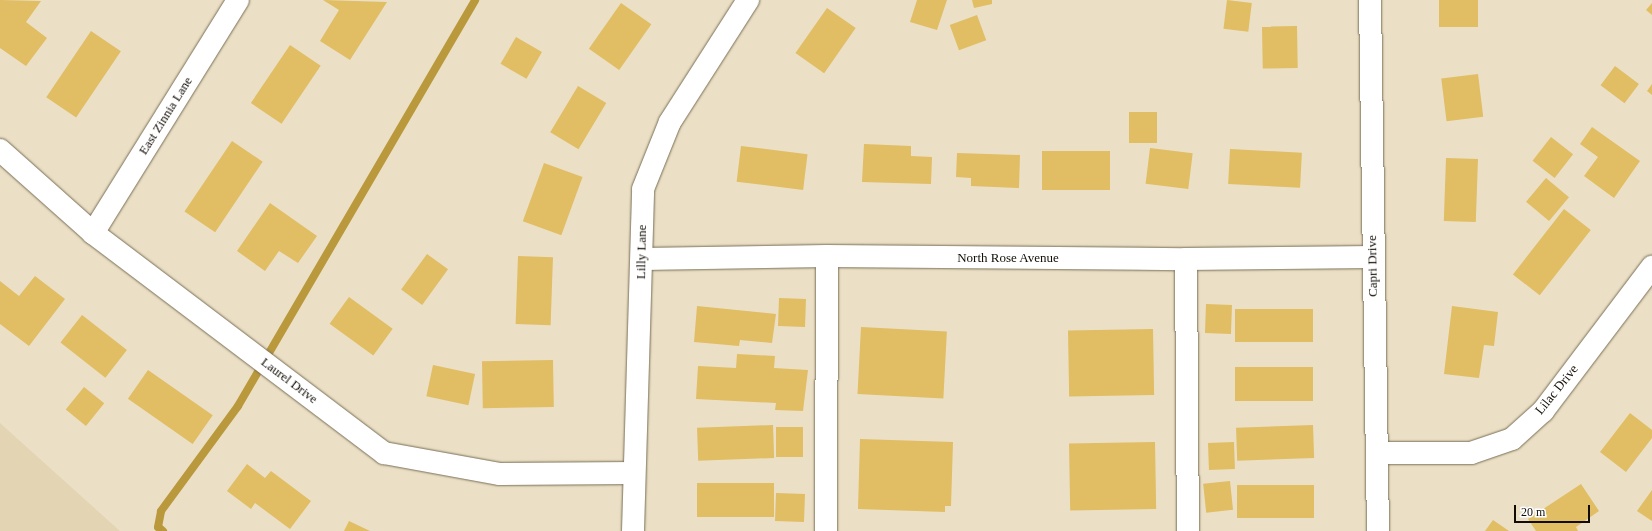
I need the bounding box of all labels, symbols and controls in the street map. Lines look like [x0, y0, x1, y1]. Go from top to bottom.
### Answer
street label: East Zinnia Lane [136, 74, 196, 158]
street label: Lilly Lane [634, 225, 650, 279]
street label: Capri Drive [1365, 235, 1381, 297]
street label: North Rose Avenue [957, 250, 1059, 266]
street label: Laurel Drive [258, 355, 320, 407]
street label: Lilac Drive [1532, 362, 1582, 418]
scale bar [1516, 497, 1592, 523]
text: 20 m [1521, 505, 1545, 519]

